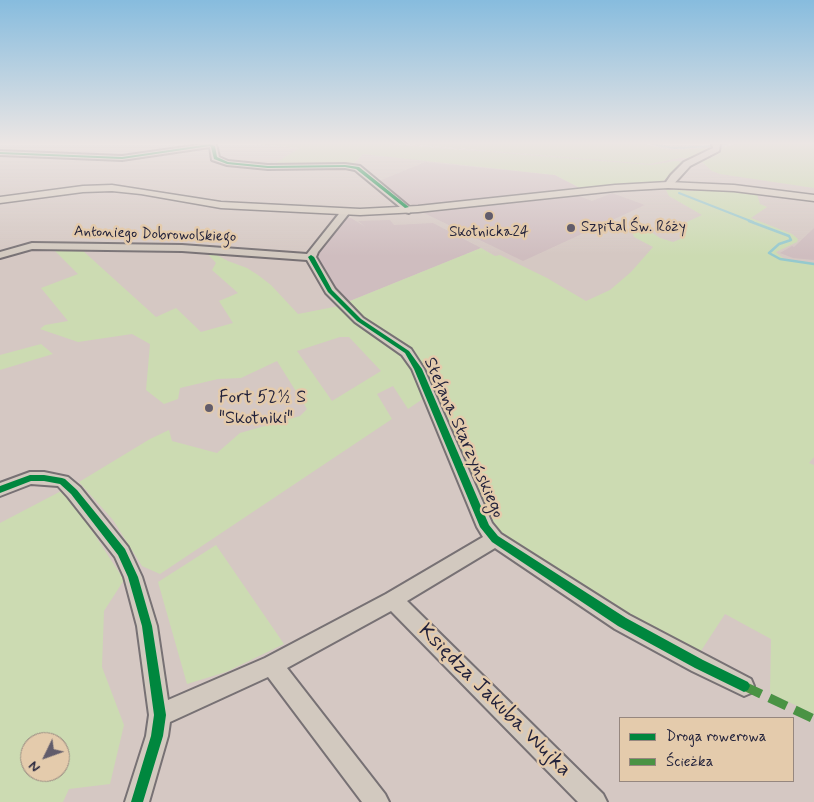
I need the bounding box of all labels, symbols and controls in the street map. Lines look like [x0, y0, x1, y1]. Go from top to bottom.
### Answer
marker: Skotnicka24 [483, 210, 495, 222]
place label: Szpital Św. Róży [581, 219, 686, 237]
marker: Szpital Św. Róży [565, 222, 577, 234]
street label: Antoniego Dobrowolskiego [73, 223, 237, 247]
place label: Skotnicka24 [449, 224, 529, 242]
street label: Stefana Starzyńskiego [418, 354, 508, 522]
place label: Fort 52½ S "Skotniki" [219, 387, 306, 429]
marker: Fort 52½ S "Skotniki" [203, 402, 215, 414]
street label: Księdza Jakuba Wujka [412, 619, 576, 783]
legend [619, 717, 794, 782]
text: Droga rowerowa [666, 727, 766, 747]
north arrow [20, 732, 70, 782]
text: Ścieżka [666, 752, 713, 772]
text: N [25, 757, 44, 776]

